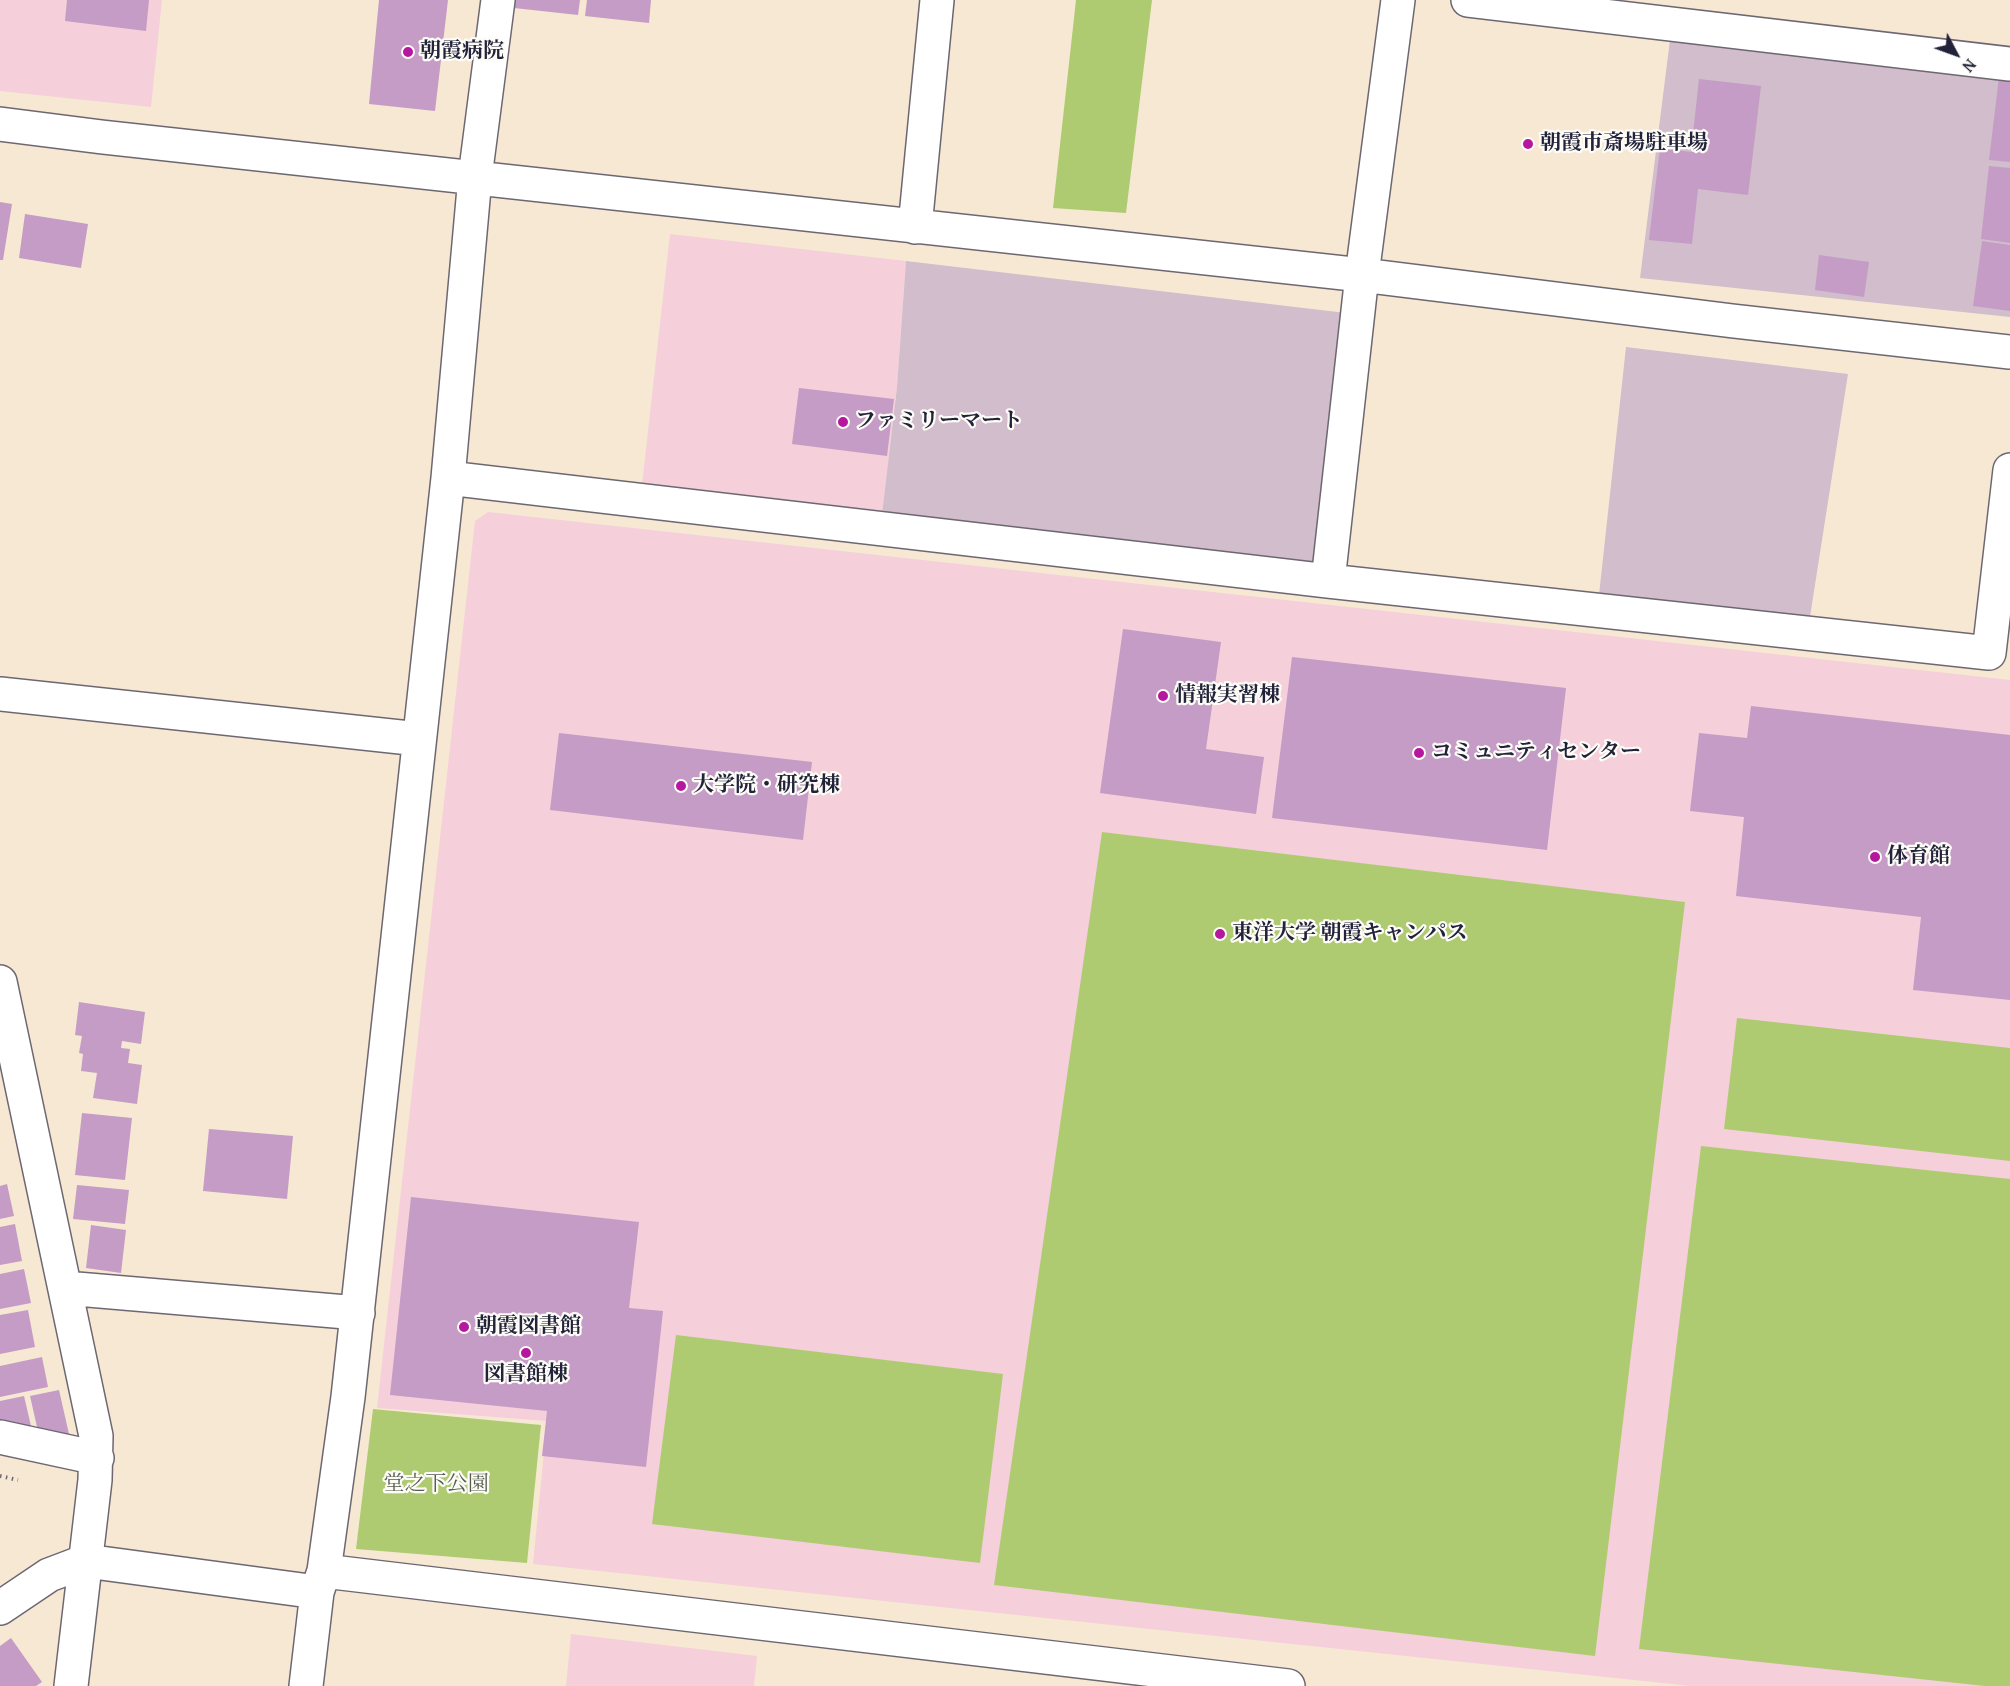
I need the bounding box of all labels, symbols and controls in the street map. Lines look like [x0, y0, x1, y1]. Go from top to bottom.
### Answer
north arrow [1926, 24, 1986, 84]
place label: 朝霞病院 [420, 39, 504, 65]
marker: 朝霞病院 [401, 45, 415, 59]
text: N [1957, 54, 1982, 78]
place label: 朝霞市斎場駐車場 [1540, 131, 1708, 157]
marker: 朝霞市斎場駐車場 [1521, 137, 1535, 151]
place label: ファミリーマート [855, 409, 1023, 435]
marker: ファミリーマート [836, 415, 850, 429]
place label: 情報実習棟 [1175, 683, 1280, 709]
marker: 情報実習棟 [1156, 689, 1170, 703]
place label: コミュニティセンター [1431, 740, 1641, 766]
marker: コミュニティセンター [1412, 746, 1426, 760]
place label: 大学院・研究棟 [693, 773, 840, 799]
marker: 大学院・研究棟 [674, 779, 688, 793]
place label: 体育館 [1887, 844, 1950, 870]
marker: 体育館 [1868, 850, 1882, 864]
place label: 東洋大学 朝霞キャンパス [1232, 921, 1468, 947]
marker: 東洋大学 朝霞キャンパス [1213, 927, 1227, 941]
place label: 朝霞図書館 [476, 1314, 581, 1340]
marker: 朝霞図書館 [457, 1320, 471, 1334]
marker: 図書館棟 [519, 1346, 533, 1360]
place label: 図書館棟 [484, 1362, 568, 1388]
park label: 堂之下公園 [384, 1472, 488, 1498]

